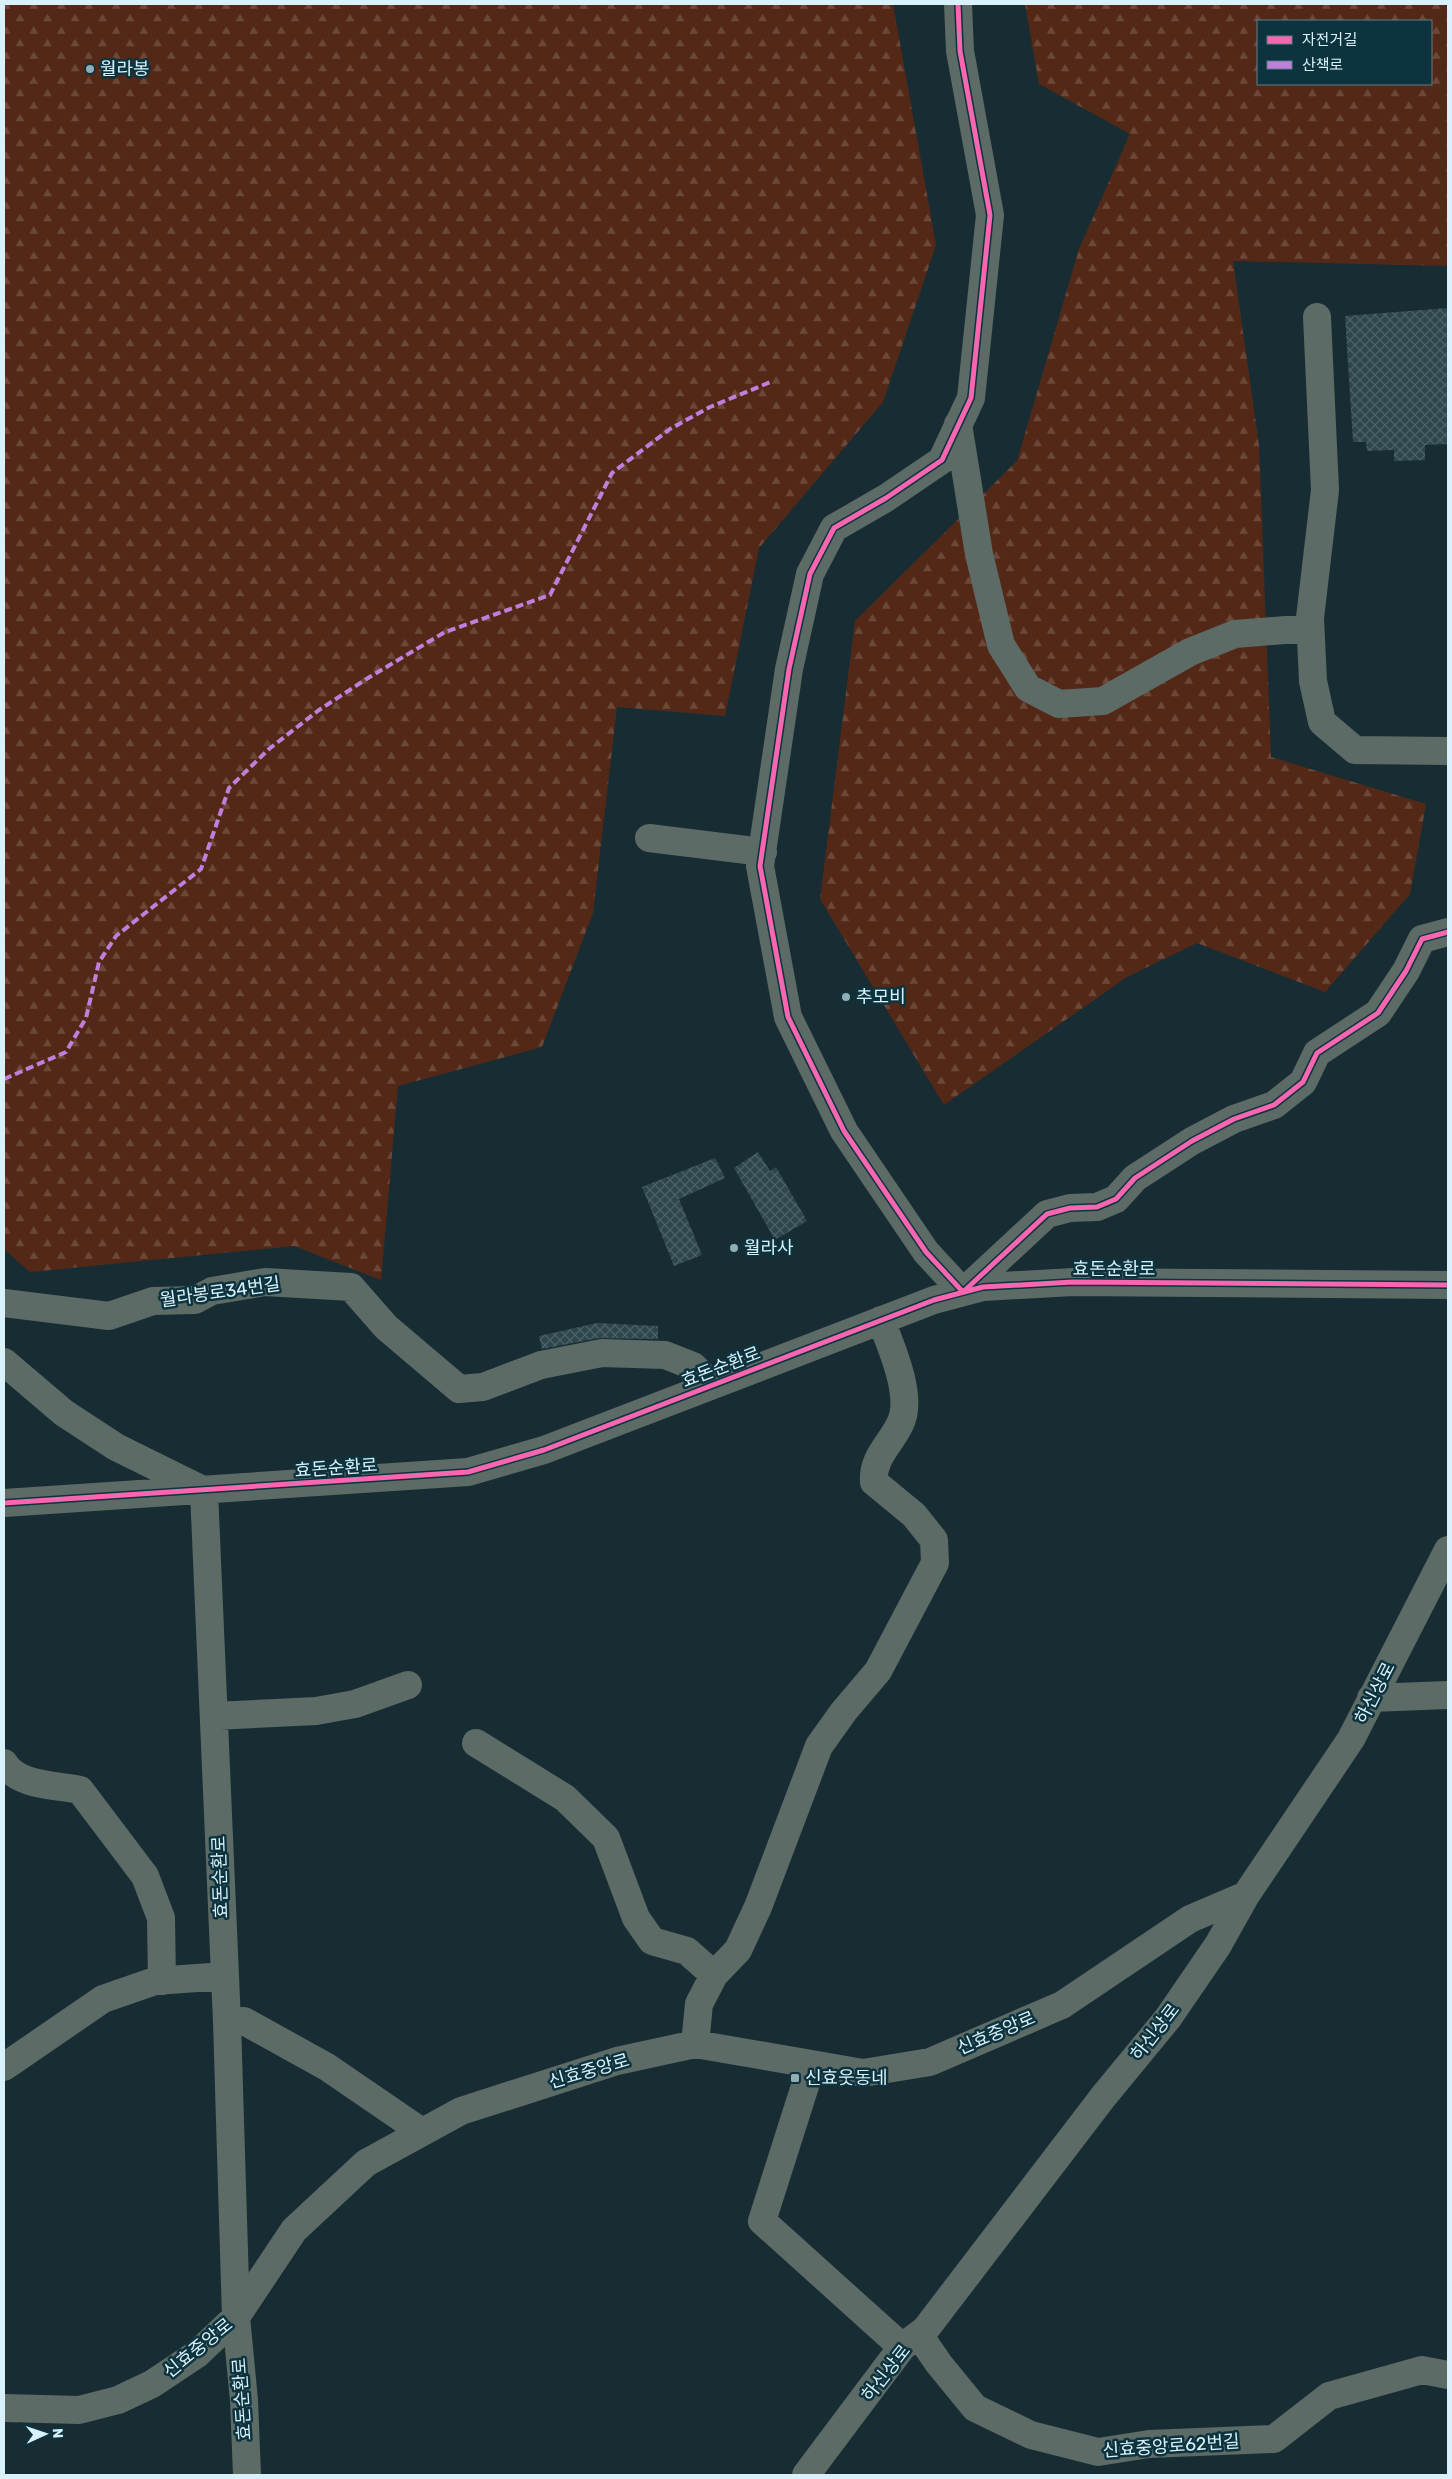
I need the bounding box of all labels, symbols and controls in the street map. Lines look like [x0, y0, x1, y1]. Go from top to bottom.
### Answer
legend [1257, 20, 1432, 85]
text: 자전거길 [1302, 31, 1357, 49]
text: 산책로 [1302, 56, 1343, 74]
place label: 월라봉 [100, 58, 150, 80]
marker: 월라봉 [84, 63, 96, 75]
place label: 추모비 [856, 986, 906, 1008]
marker: 추모비 [840, 991, 852, 1003]
place label: 월라사 [744, 1237, 794, 1259]
marker: 월라사 [728, 1242, 740, 1254]
street label: 효돈순환로 [1073, 1258, 1155, 1280]
street label: 월라봉로34번길 [158, 1273, 282, 1311]
street label: 효돈순환로 [678, 1342, 764, 1392]
street label: 효돈순환로 [294, 1454, 378, 1482]
street label: 하신상로 [1350, 1658, 1400, 1728]
street label: 효돈순환로 [208, 1835, 232, 1919]
street label: 하신상로 [1126, 1999, 1184, 2065]
street label: 신효중앙로 [954, 2007, 1038, 2059]
street label: 신효중앙로 [546, 2049, 632, 2093]
place label: 신효웃동네 [805, 2067, 888, 2089]
marker: 신효웃동네 [789, 2072, 801, 2084]
street label: 신효중앙로 [159, 2313, 237, 2383]
street label: 하신상로 [857, 2340, 915, 2406]
street label: 효돈순환로 [228, 2357, 256, 2441]
north arrow [20, 2409, 70, 2459]
text: N [49, 2428, 66, 2439]
street label: 신효중앙로62번길 [1102, 2430, 1240, 2462]

